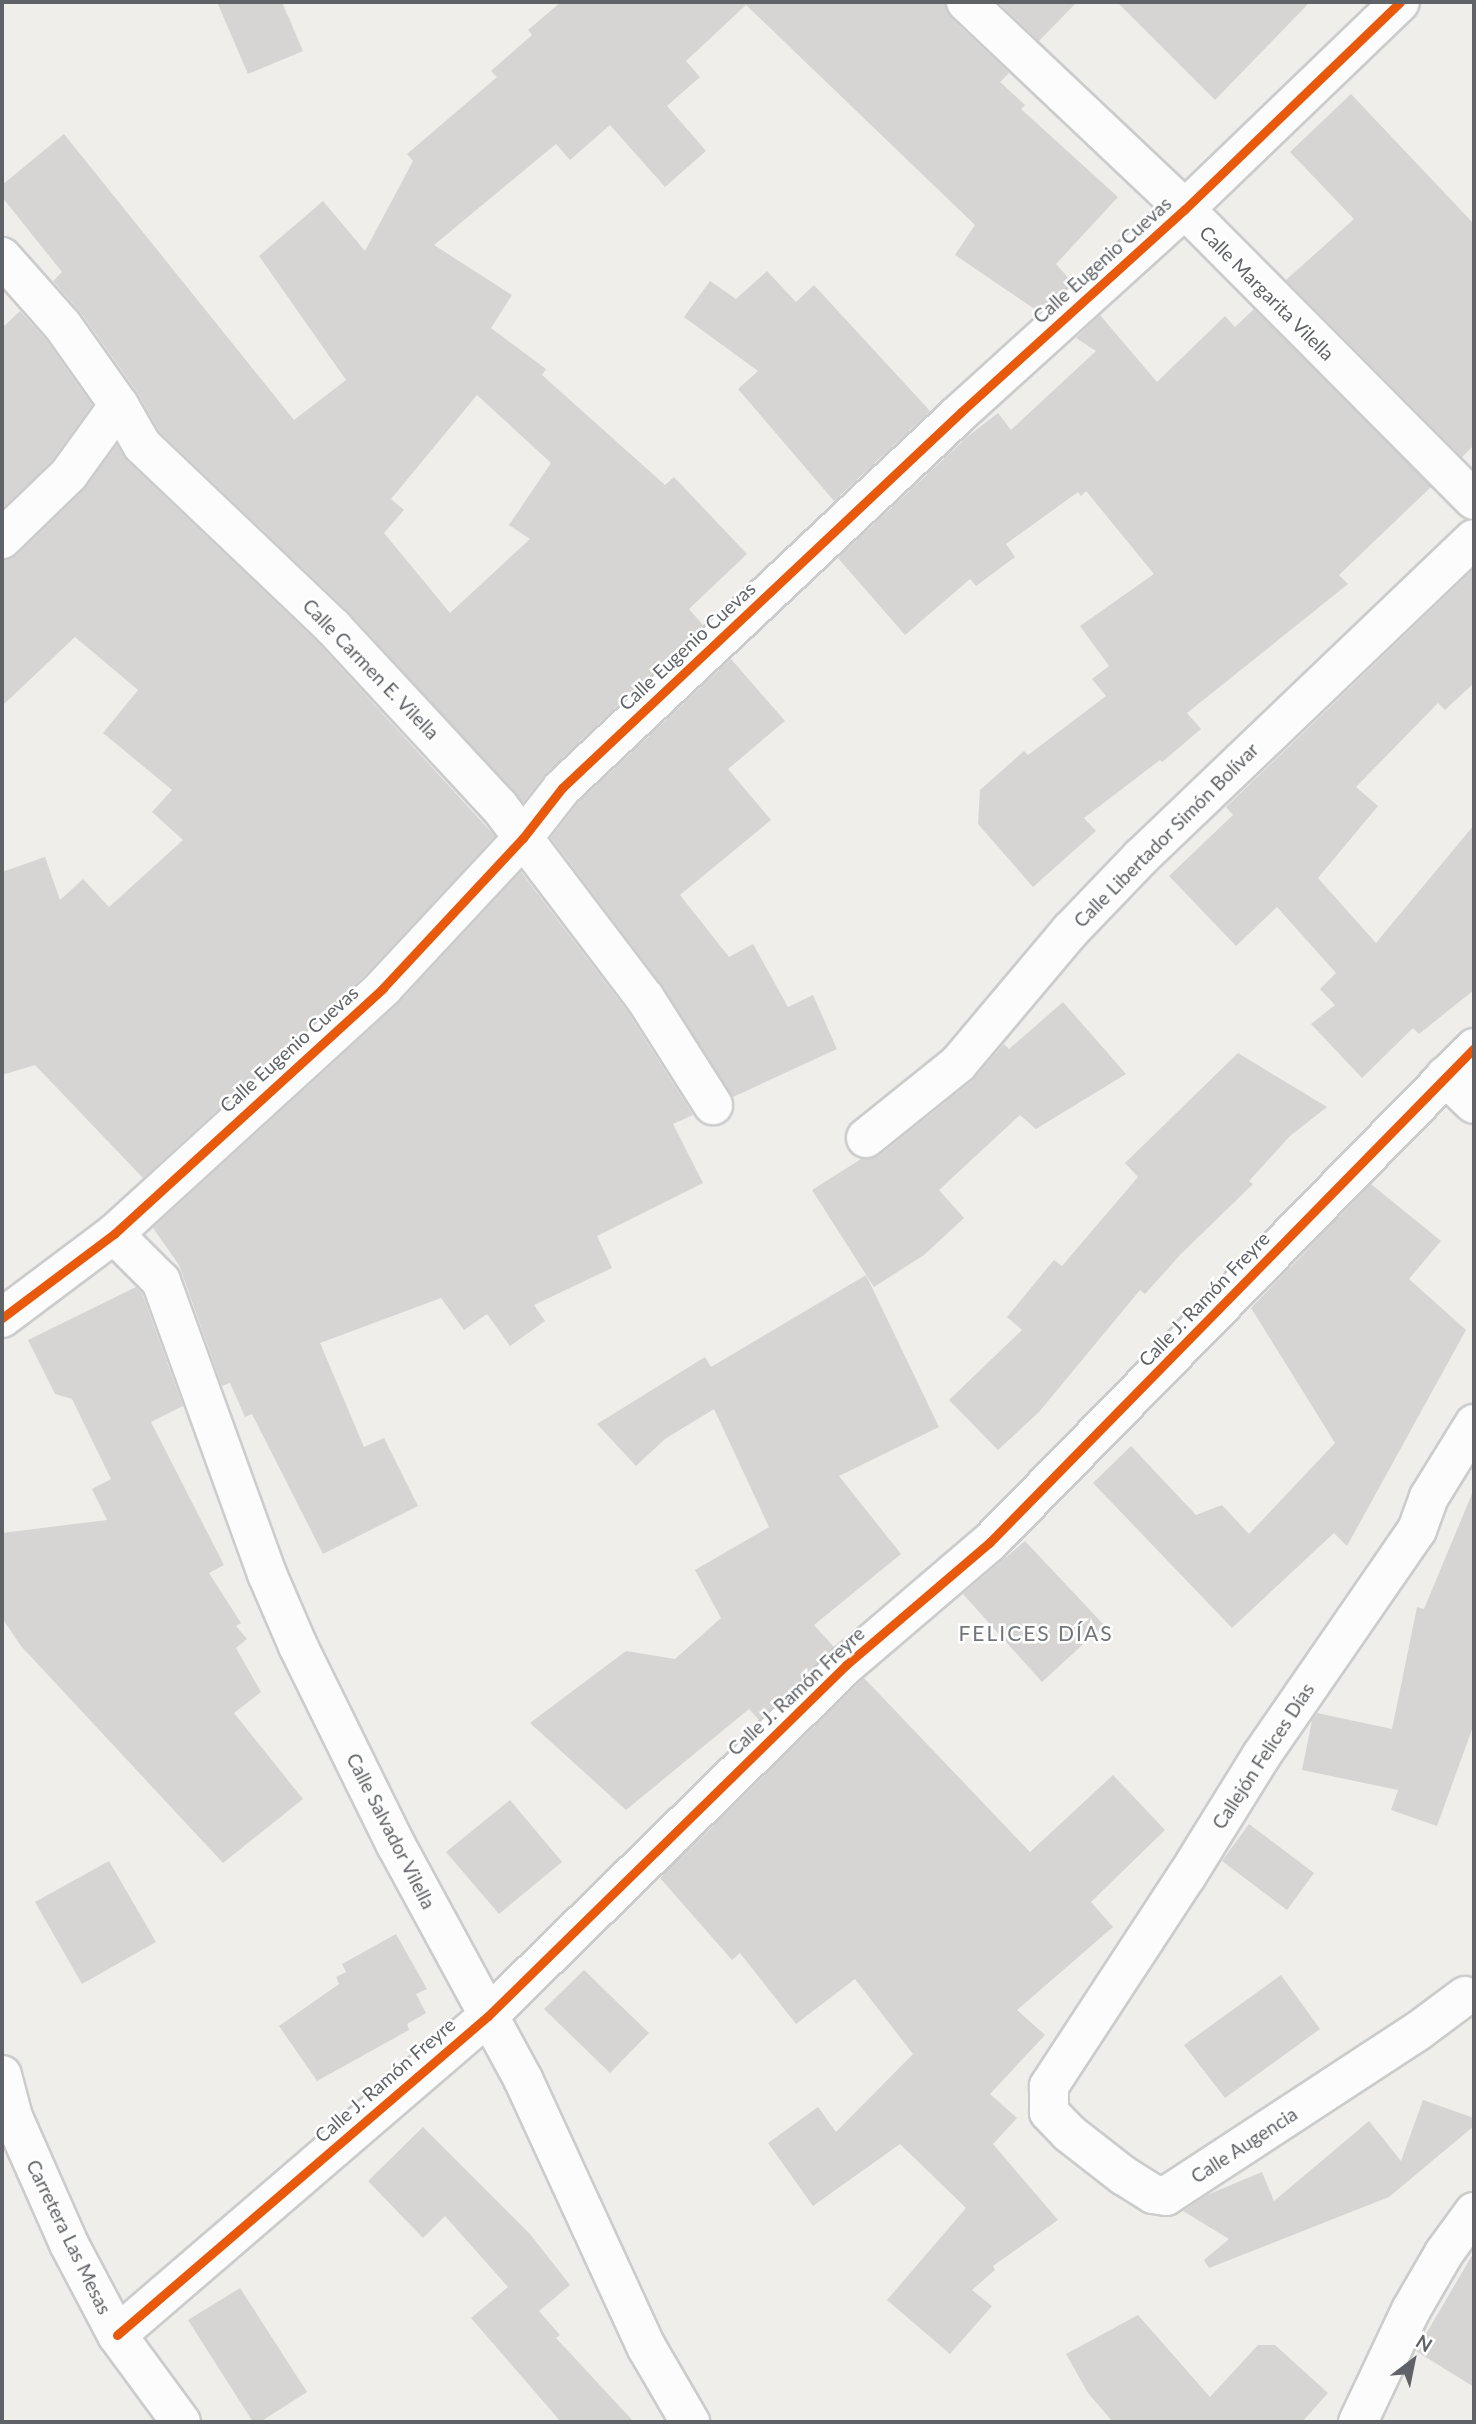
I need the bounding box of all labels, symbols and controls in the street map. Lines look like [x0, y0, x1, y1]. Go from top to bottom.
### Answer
street label: Calle Eugenio Cuevas [1028, 192, 1176, 328]
street label: Calle Margarita Vilella [1195, 221, 1339, 365]
street label: Calle Eugenio Cuevas [614, 577, 760, 715]
street label: Calle Carmen E. Vilella [298, 594, 444, 744]
street label: Calle Libertador Simón Bolívar [1069, 738, 1263, 932]
street label: Calle Eugenio Cuevas [215, 981, 363, 1117]
street label: Calle J. Ramón Freyre [1134, 1227, 1274, 1371]
district label: FELICES DÍAS [960, 1620, 1112, 1646]
street label: Calle J. Ramón Freyre [723, 1622, 869, 1760]
street label: Callejón Felices Días [1207, 1679, 1319, 1833]
street label: Calle Salvador Vilella [342, 1749, 440, 1913]
street label: Calle J. Ramón Freyre [310, 2013, 460, 2147]
street label: Calle Augencia [1186, 2102, 1302, 2188]
street label: Carretera Las Mesas [22, 2156, 116, 2318]
north arrow [1378, 2326, 1448, 2396]
text: N [1412, 2329, 1437, 2356]

